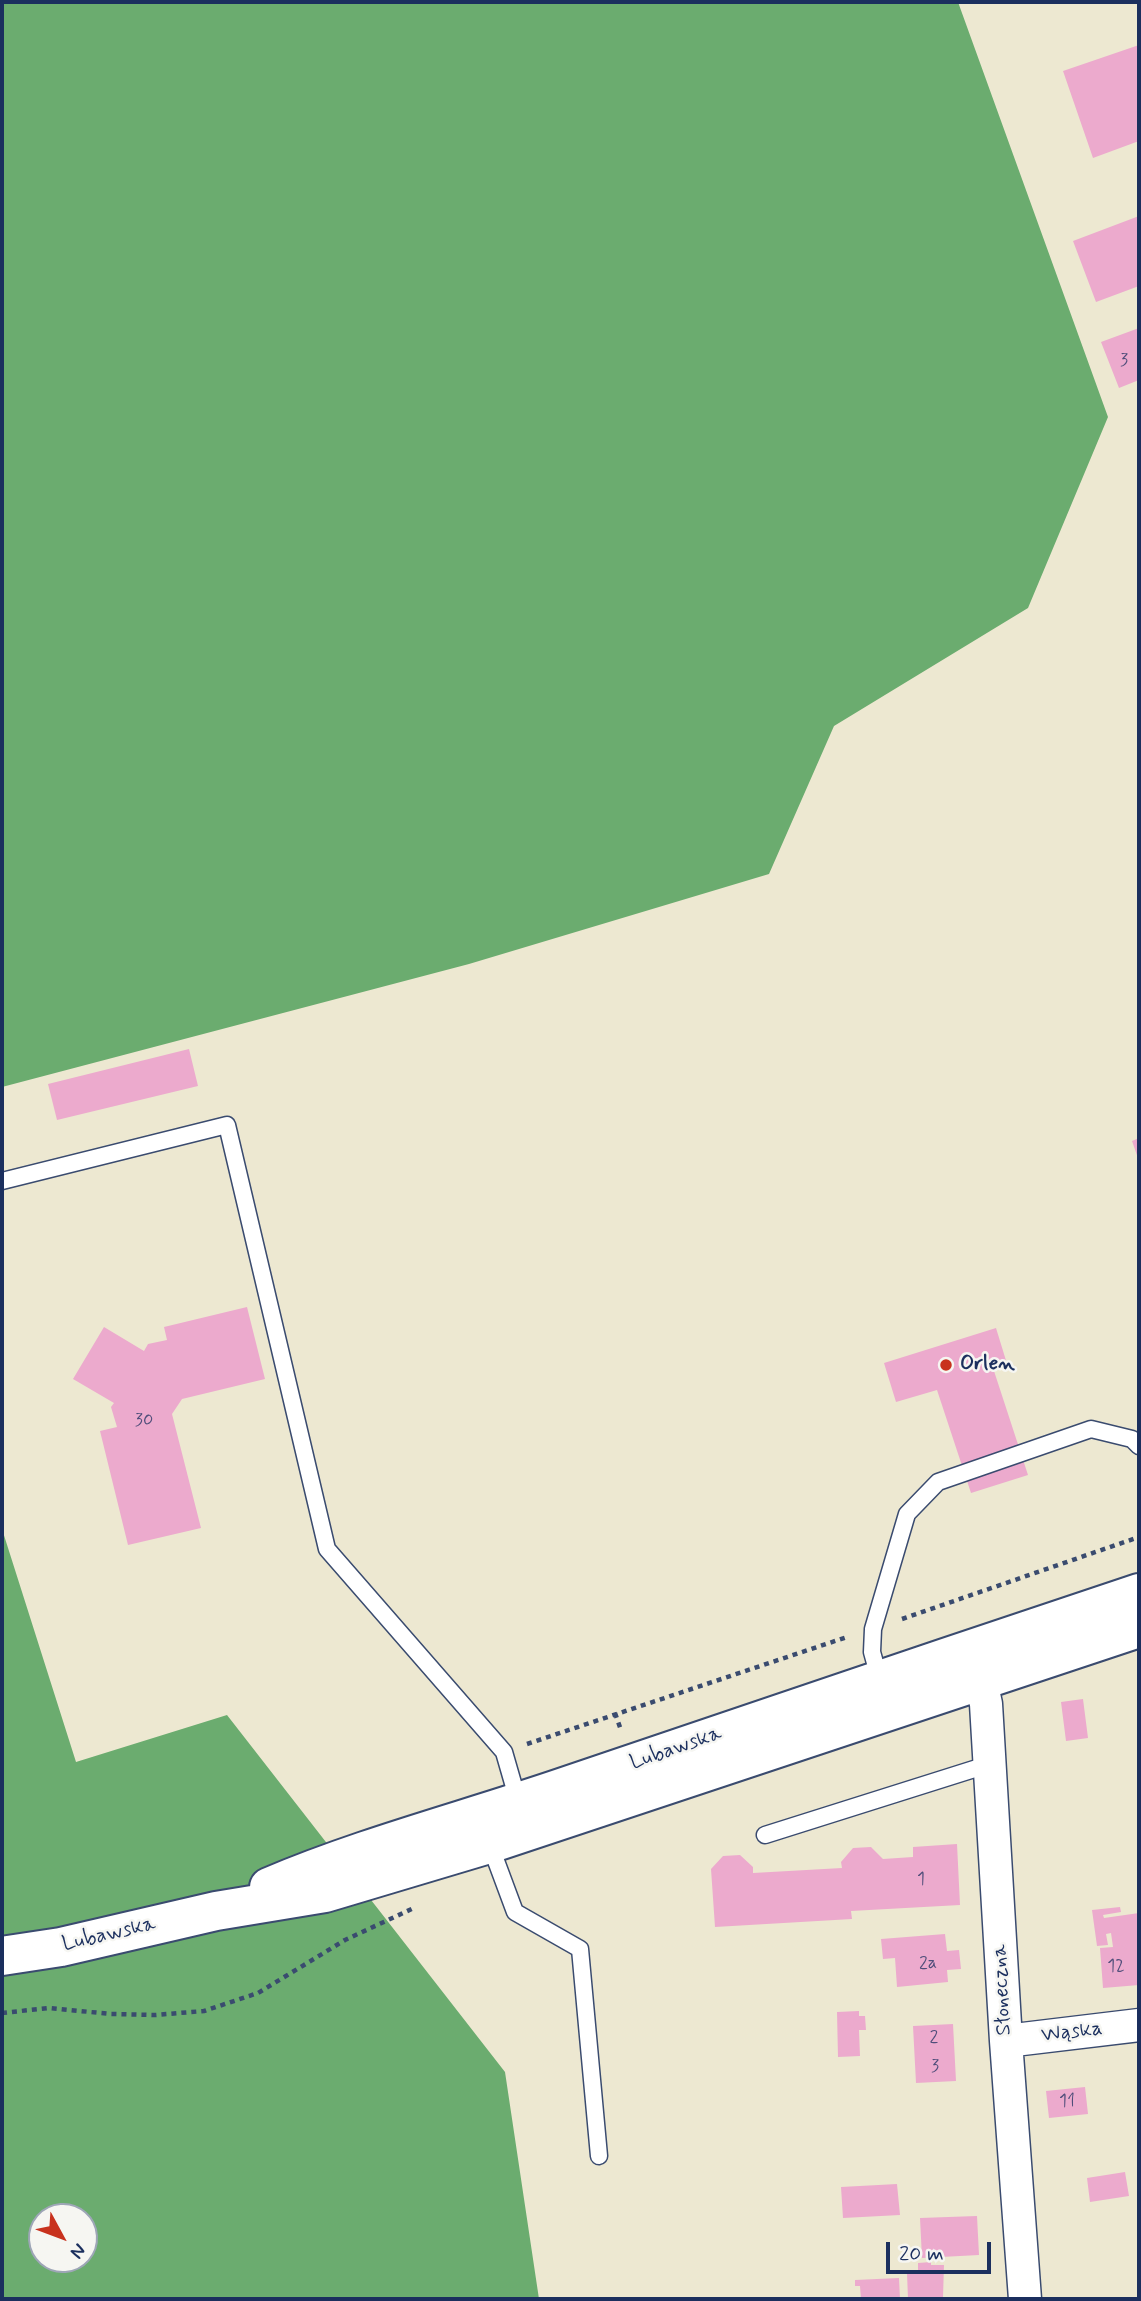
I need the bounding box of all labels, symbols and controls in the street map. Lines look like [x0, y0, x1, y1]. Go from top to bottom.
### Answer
house number: 3 [1120, 350, 1128, 372]
place label: Orlen [960, 1352, 1015, 1378]
marker: Orlen [938, 1357, 954, 1373]
house number: 30 [135, 1410, 153, 1432]
street label: Lubawska [627, 1722, 725, 1776]
house number: 1 [917, 1869, 925, 1891]
street label: Lubawska [60, 1912, 158, 1958]
street label: Słoneczna [988, 1944, 1018, 2036]
house number: 2a [919, 1953, 937, 1975]
house number: 12 [1107, 1956, 1125, 1978]
street label: Wąska [1040, 2017, 1104, 2049]
house number: 2 [930, 2027, 938, 2049]
house number: 3 [931, 2056, 939, 2078]
house number: 11 [1059, 2091, 1075, 2113]
north arrow [28, 2203, 98, 2273]
scale bar [889, 2228, 994, 2272]
text: N [64, 2238, 91, 2264]
text: 20 m [899, 2240, 944, 2268]

